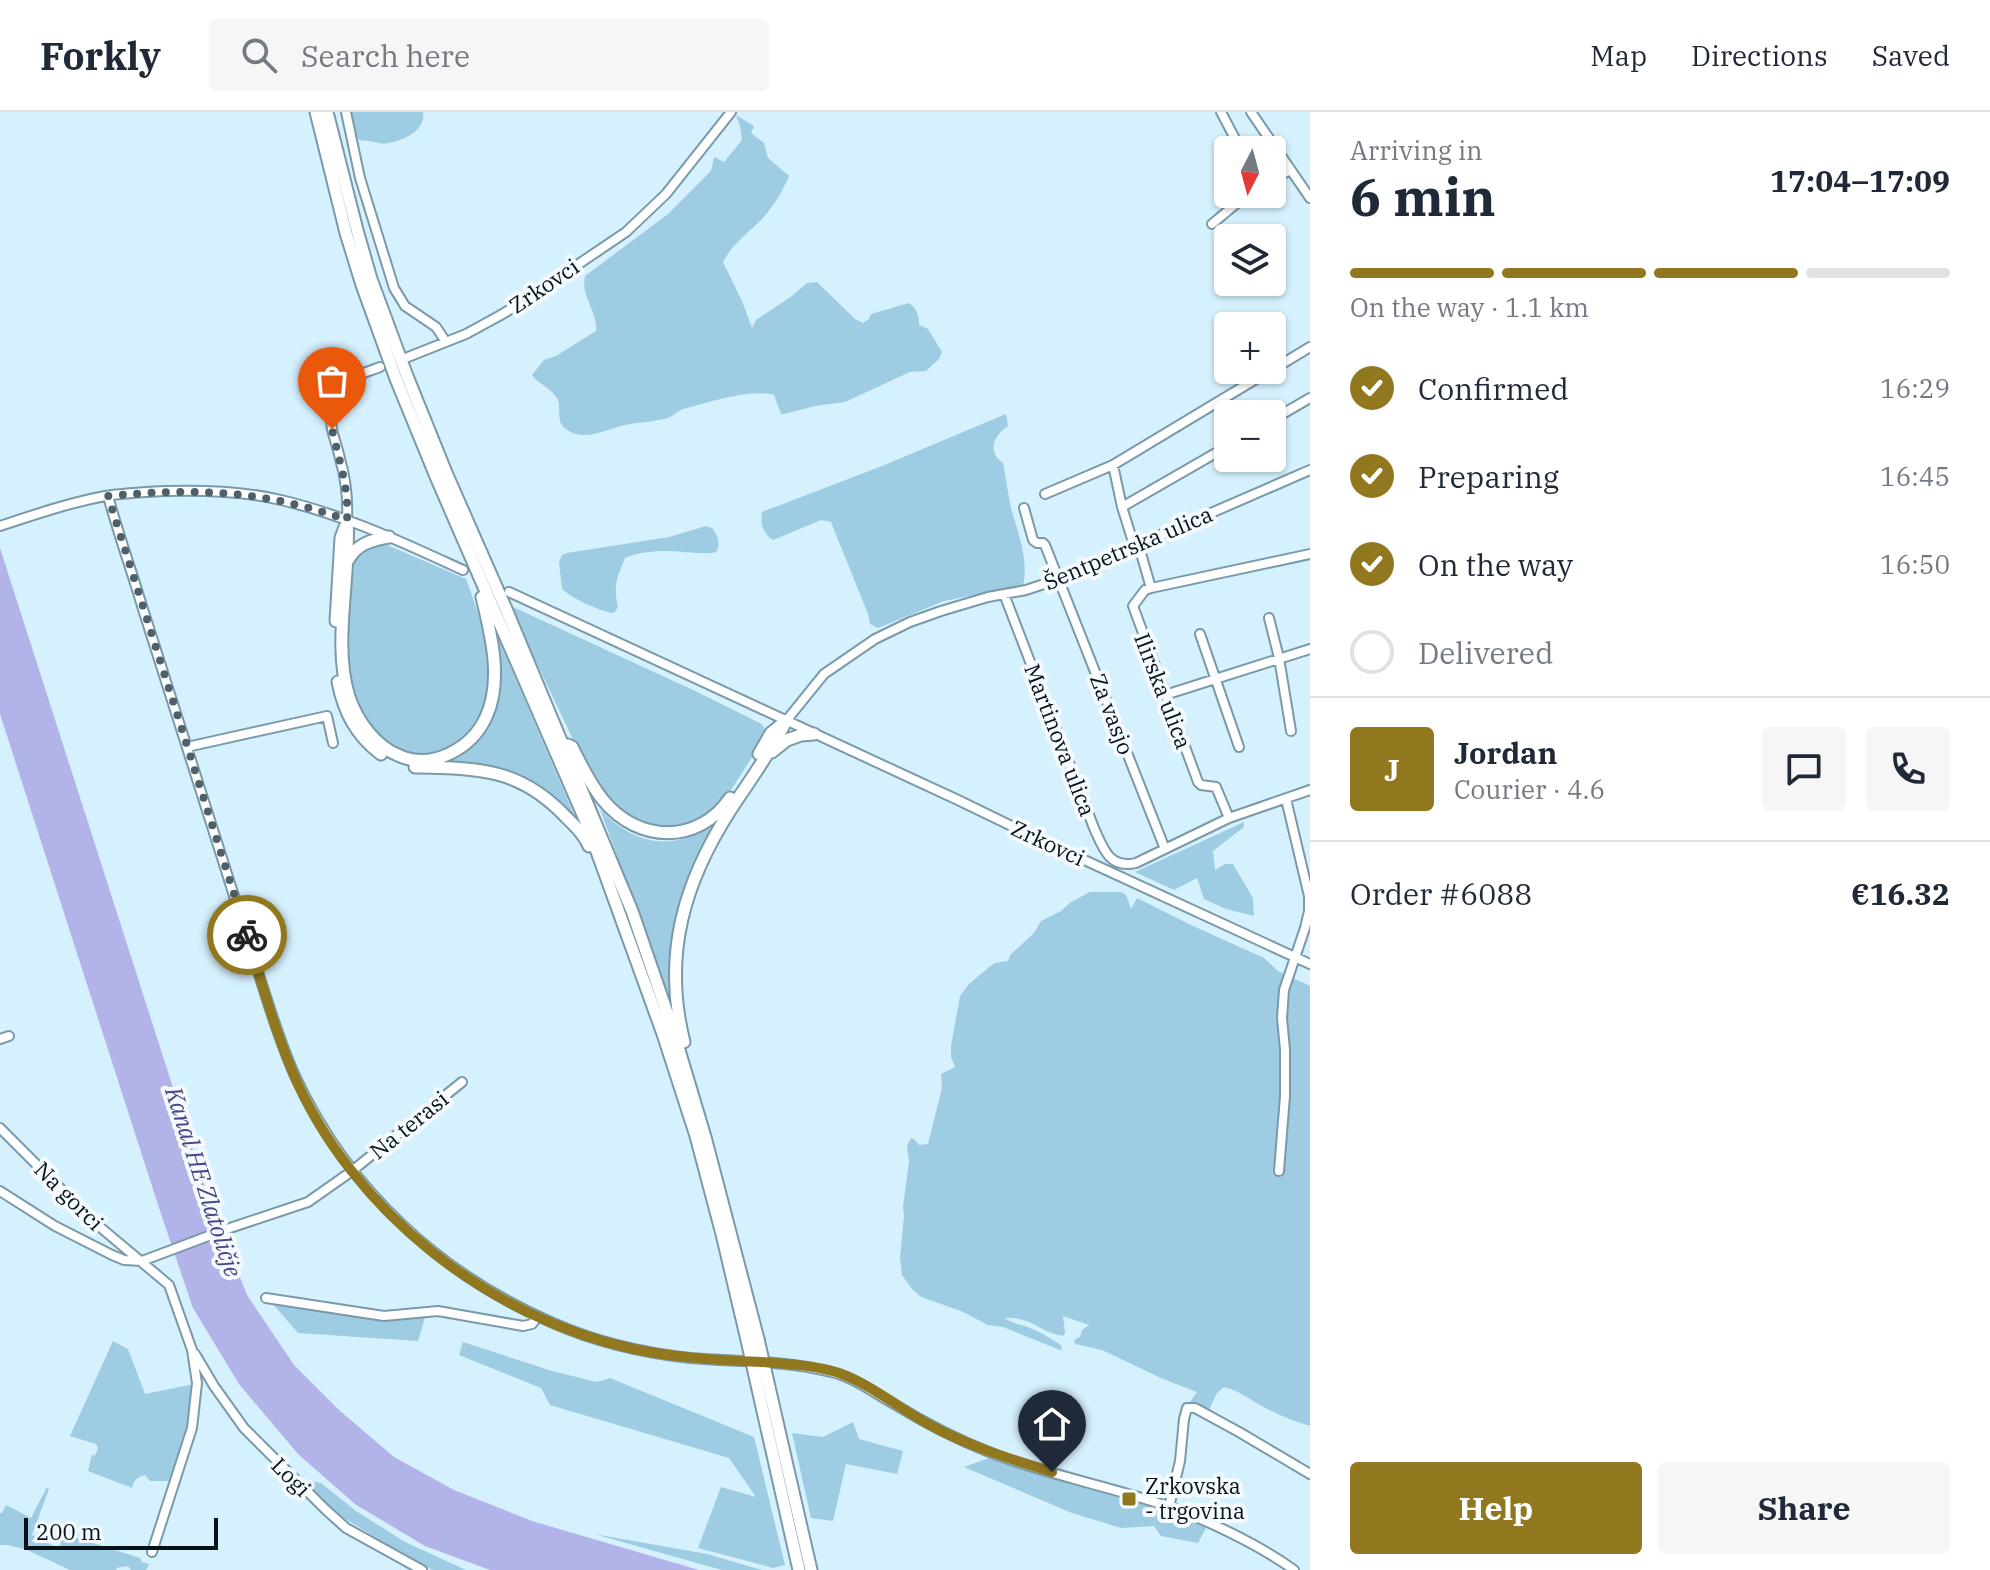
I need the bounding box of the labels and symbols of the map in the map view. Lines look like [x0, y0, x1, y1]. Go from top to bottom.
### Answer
north arrow [1214, 136, 1286, 208]
street label: Zrkovci [503, 252, 584, 319]
pin [298, 347, 366, 429]
street label: Šentpetrska ulica [1039, 499, 1217, 596]
street label: Ilirska ulica [1128, 629, 1199, 753]
street label: Martinova ulica [1018, 659, 1103, 820]
street label: Za vasjo [1084, 669, 1141, 758]
street label: Zrkovci [1007, 813, 1090, 872]
courier [207, 895, 287, 975]
water label: Kanal HE Zlatoličje [158, 1081, 250, 1281]
street label: Na terasi [363, 1084, 454, 1165]
street label: Na gorci [29, 1155, 110, 1236]
pin [1018, 1390, 1086, 1472]
street label: Logi [265, 1451, 317, 1503]
place label: Zrkovska - trgovina [1145, 1471, 1245, 1525]
marker: Zrkovska - trgovina [1120, 1490, 1138, 1508]
scale bar [24, 1514, 218, 1550]

